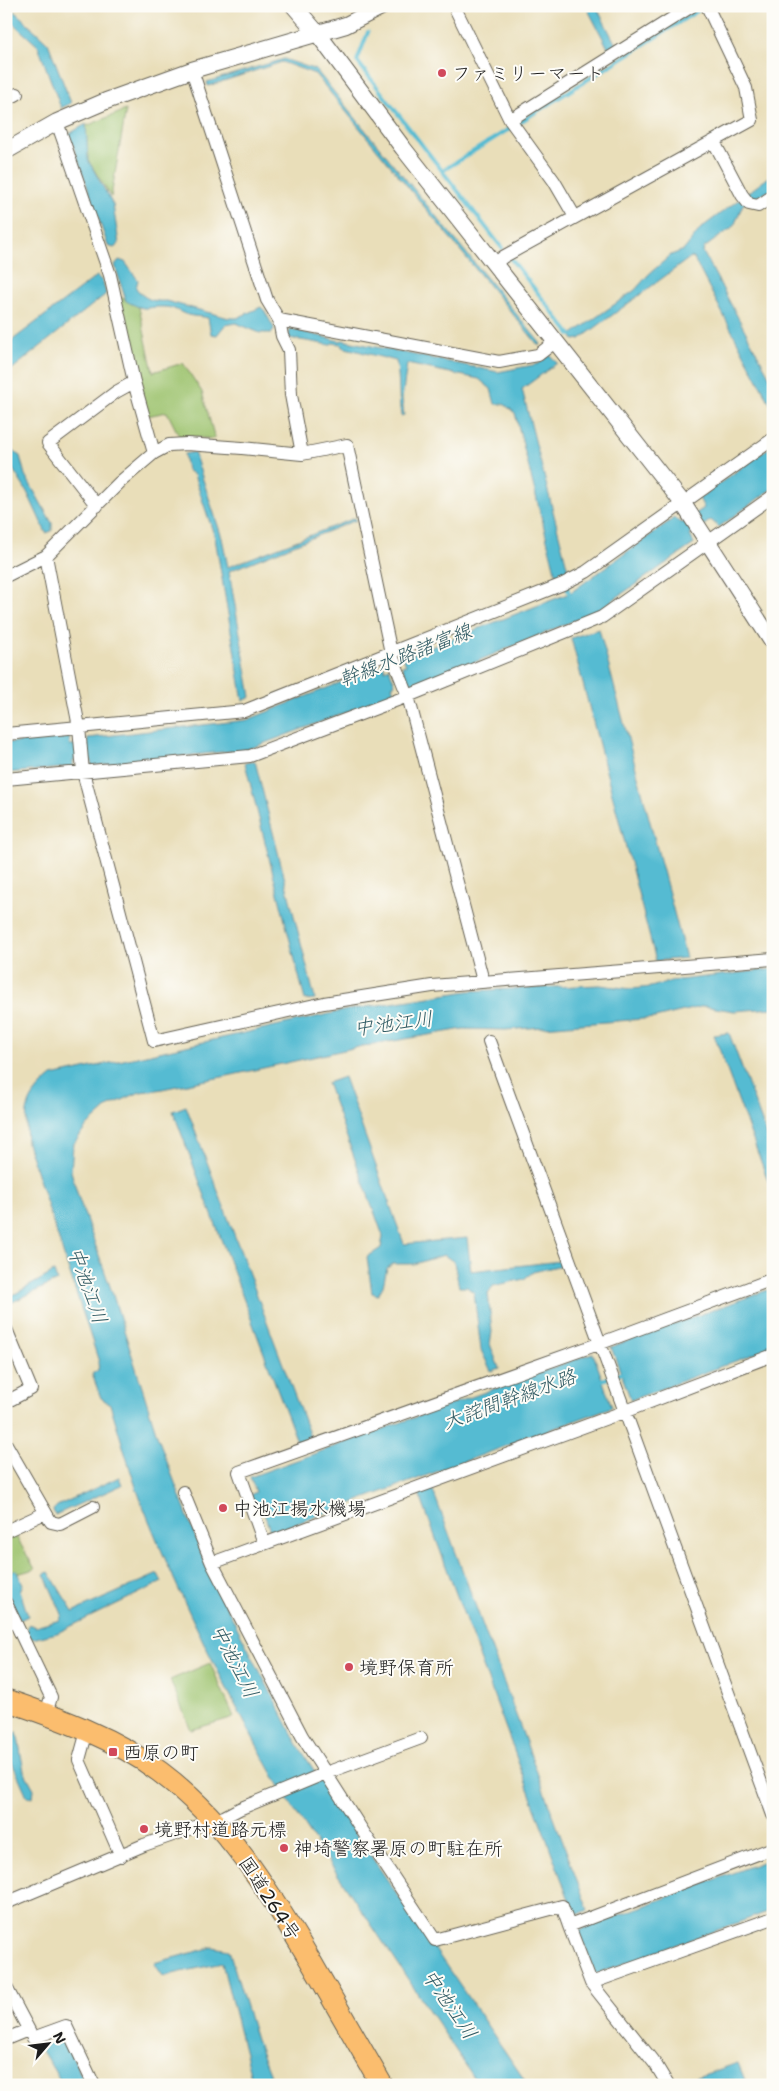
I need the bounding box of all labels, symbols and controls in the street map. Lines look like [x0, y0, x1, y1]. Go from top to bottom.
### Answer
place label: ファミリーマート [452, 61, 604, 86]
marker: ファミリーマート [436, 67, 448, 79]
water label: 幹線水路諸富線 [335, 617, 476, 692]
water label: 中池江川 [352, 1005, 434, 1041]
water label: 中池江川 [63, 1243, 113, 1327]
water label: 大詫間幹線水路 [439, 1363, 580, 1435]
place label: 中池江揚水機場 [233, 1496, 366, 1521]
marker: 中池江揚水機場 [217, 1502, 229, 1514]
water label: 中池江川 [205, 1619, 265, 1703]
place label: 境野保育所 [359, 1655, 454, 1680]
marker: 境野保育所 [343, 1661, 355, 1673]
place label: 西原の町 [123, 1740, 199, 1765]
marker: 西原の町 [107, 1746, 119, 1758]
place label: 境野村道路元標 [154, 1817, 287, 1842]
marker: 境野村道路元標 [138, 1823, 150, 1835]
place label: 神埼警察署原の町駐在所 [294, 1836, 503, 1861]
marker: 神埼警察署原の町駐在所 [278, 1842, 290, 1854]
street label: 国道264号 [233, 1851, 306, 1945]
water label: 中池江川 [417, 1964, 483, 2044]
north arrow [22, 2018, 72, 2068]
text: N [49, 2029, 70, 2047]

